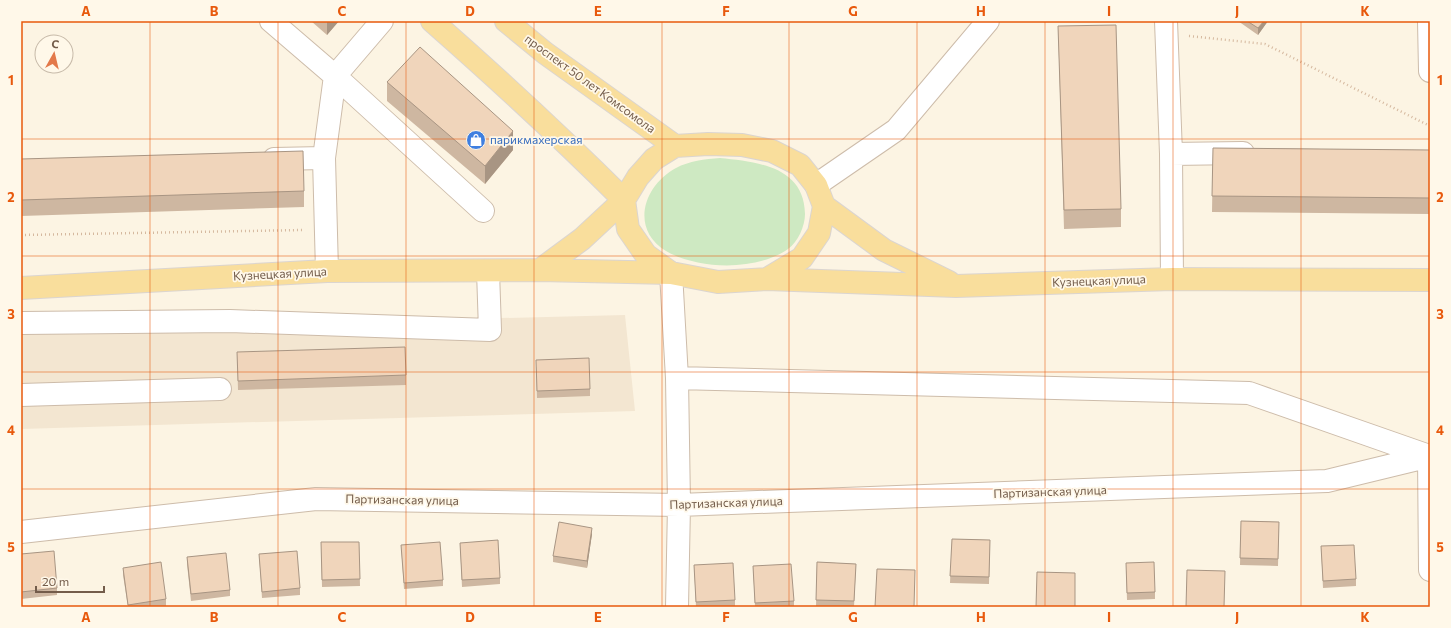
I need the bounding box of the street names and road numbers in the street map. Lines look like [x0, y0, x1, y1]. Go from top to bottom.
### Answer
street label: проспект 50 лет Комсомола [523, 31, 659, 135]
street label: Кузнецкая улица [233, 264, 327, 282]
street label: Кузнецкая улица [1052, 271, 1146, 289]
street label: Партизанская улица [993, 482, 1107, 500]
street label: Партизанская улица [345, 491, 459, 507]
street label: Партизанская улица [669, 493, 783, 511]

